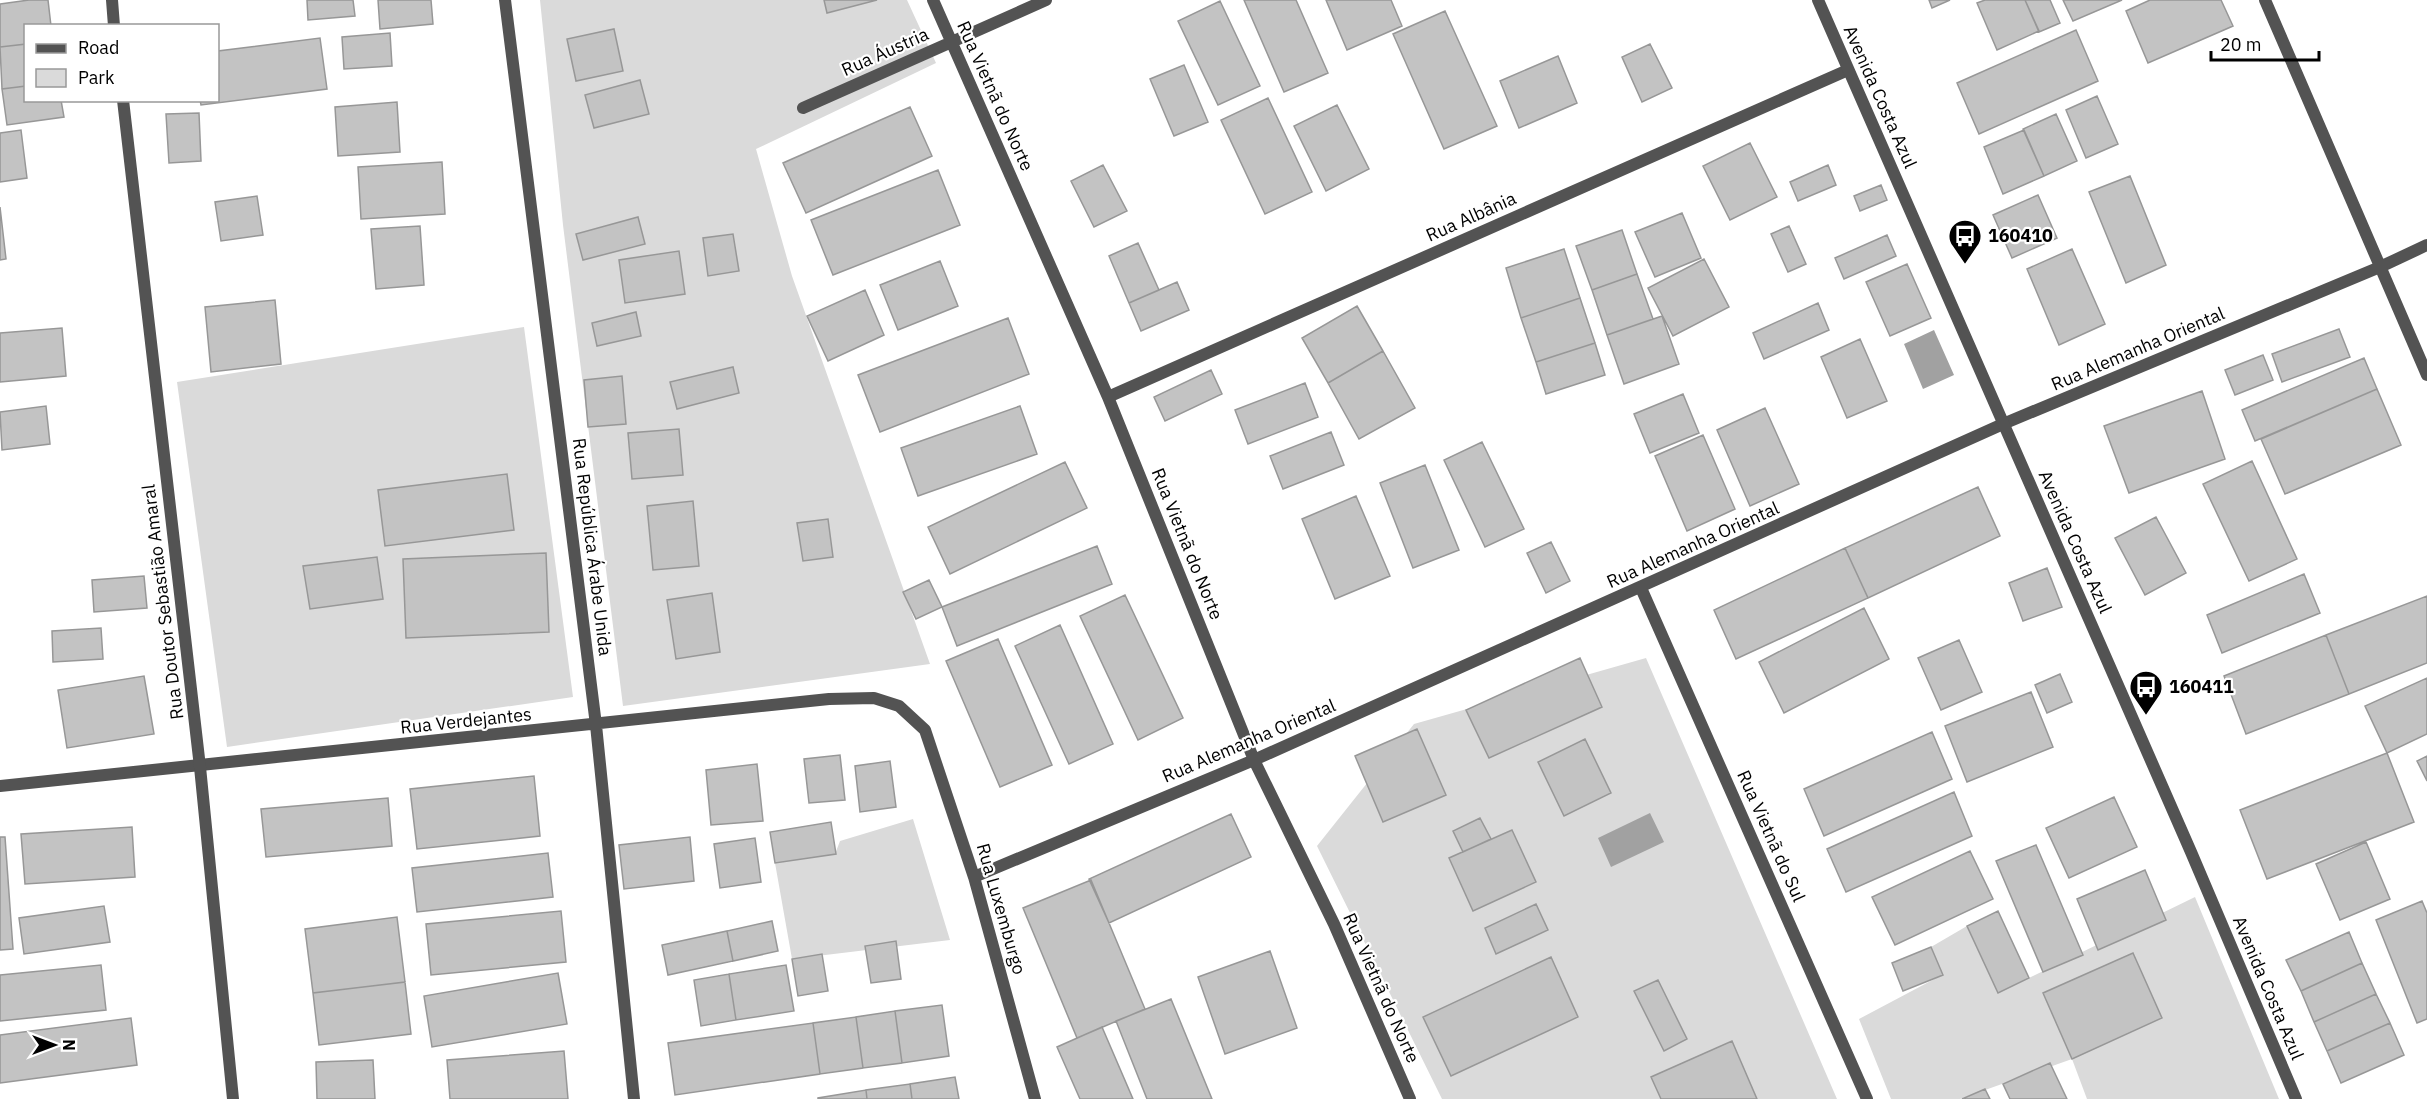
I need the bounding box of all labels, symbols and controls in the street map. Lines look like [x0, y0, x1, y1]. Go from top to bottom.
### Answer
street label: Rua Vietnã do Norte [952, 17, 1039, 174]
street label: Rua Áustria [838, 22, 932, 81]
street label: Avenida Costa Azul [1839, 22, 1922, 172]
legend [24, 24, 219, 102]
scale bar [2211, 24, 2319, 62]
text: 20 m [2220, 33, 2262, 56]
text: Road [78, 36, 119, 59]
text: Park [78, 66, 115, 89]
street label: Rua Albânia [1422, 186, 1520, 247]
bus stop icon: 160410 [1947, 218, 1983, 265]
place label: 160410 [1988, 224, 2053, 247]
street label: Rua Alemanha Oriental [2048, 302, 2228, 396]
street label: Rua República Árabe Unida [568, 437, 617, 658]
street label: Rua Vietnã do Norte [1147, 465, 1228, 623]
street label: Avenida Costa Azul [2034, 467, 2117, 617]
street label: Rua Doutor Sebastião Amaral [137, 483, 188, 721]
street label: Rua Alemanha Oriental [1603, 496, 1783, 593]
bus stop icon: 160411 [2128, 669, 2164, 716]
place label: 160411 [2169, 675, 2234, 698]
street label: Rua Alemanha Oriental [1159, 694, 1339, 788]
street label: Rua Verdejantes [399, 702, 533, 739]
street label: Rua Vietnã do Sul [1732, 766, 1811, 905]
street label: Rua Luxemburgo [972, 841, 1031, 977]
street label: Rua Vietnã do Norte [1338, 909, 1425, 1066]
street label: Avenida Costa Azul [2228, 912, 2309, 1063]
north arrow [24, 1015, 84, 1075]
text: N [59, 1039, 79, 1051]

